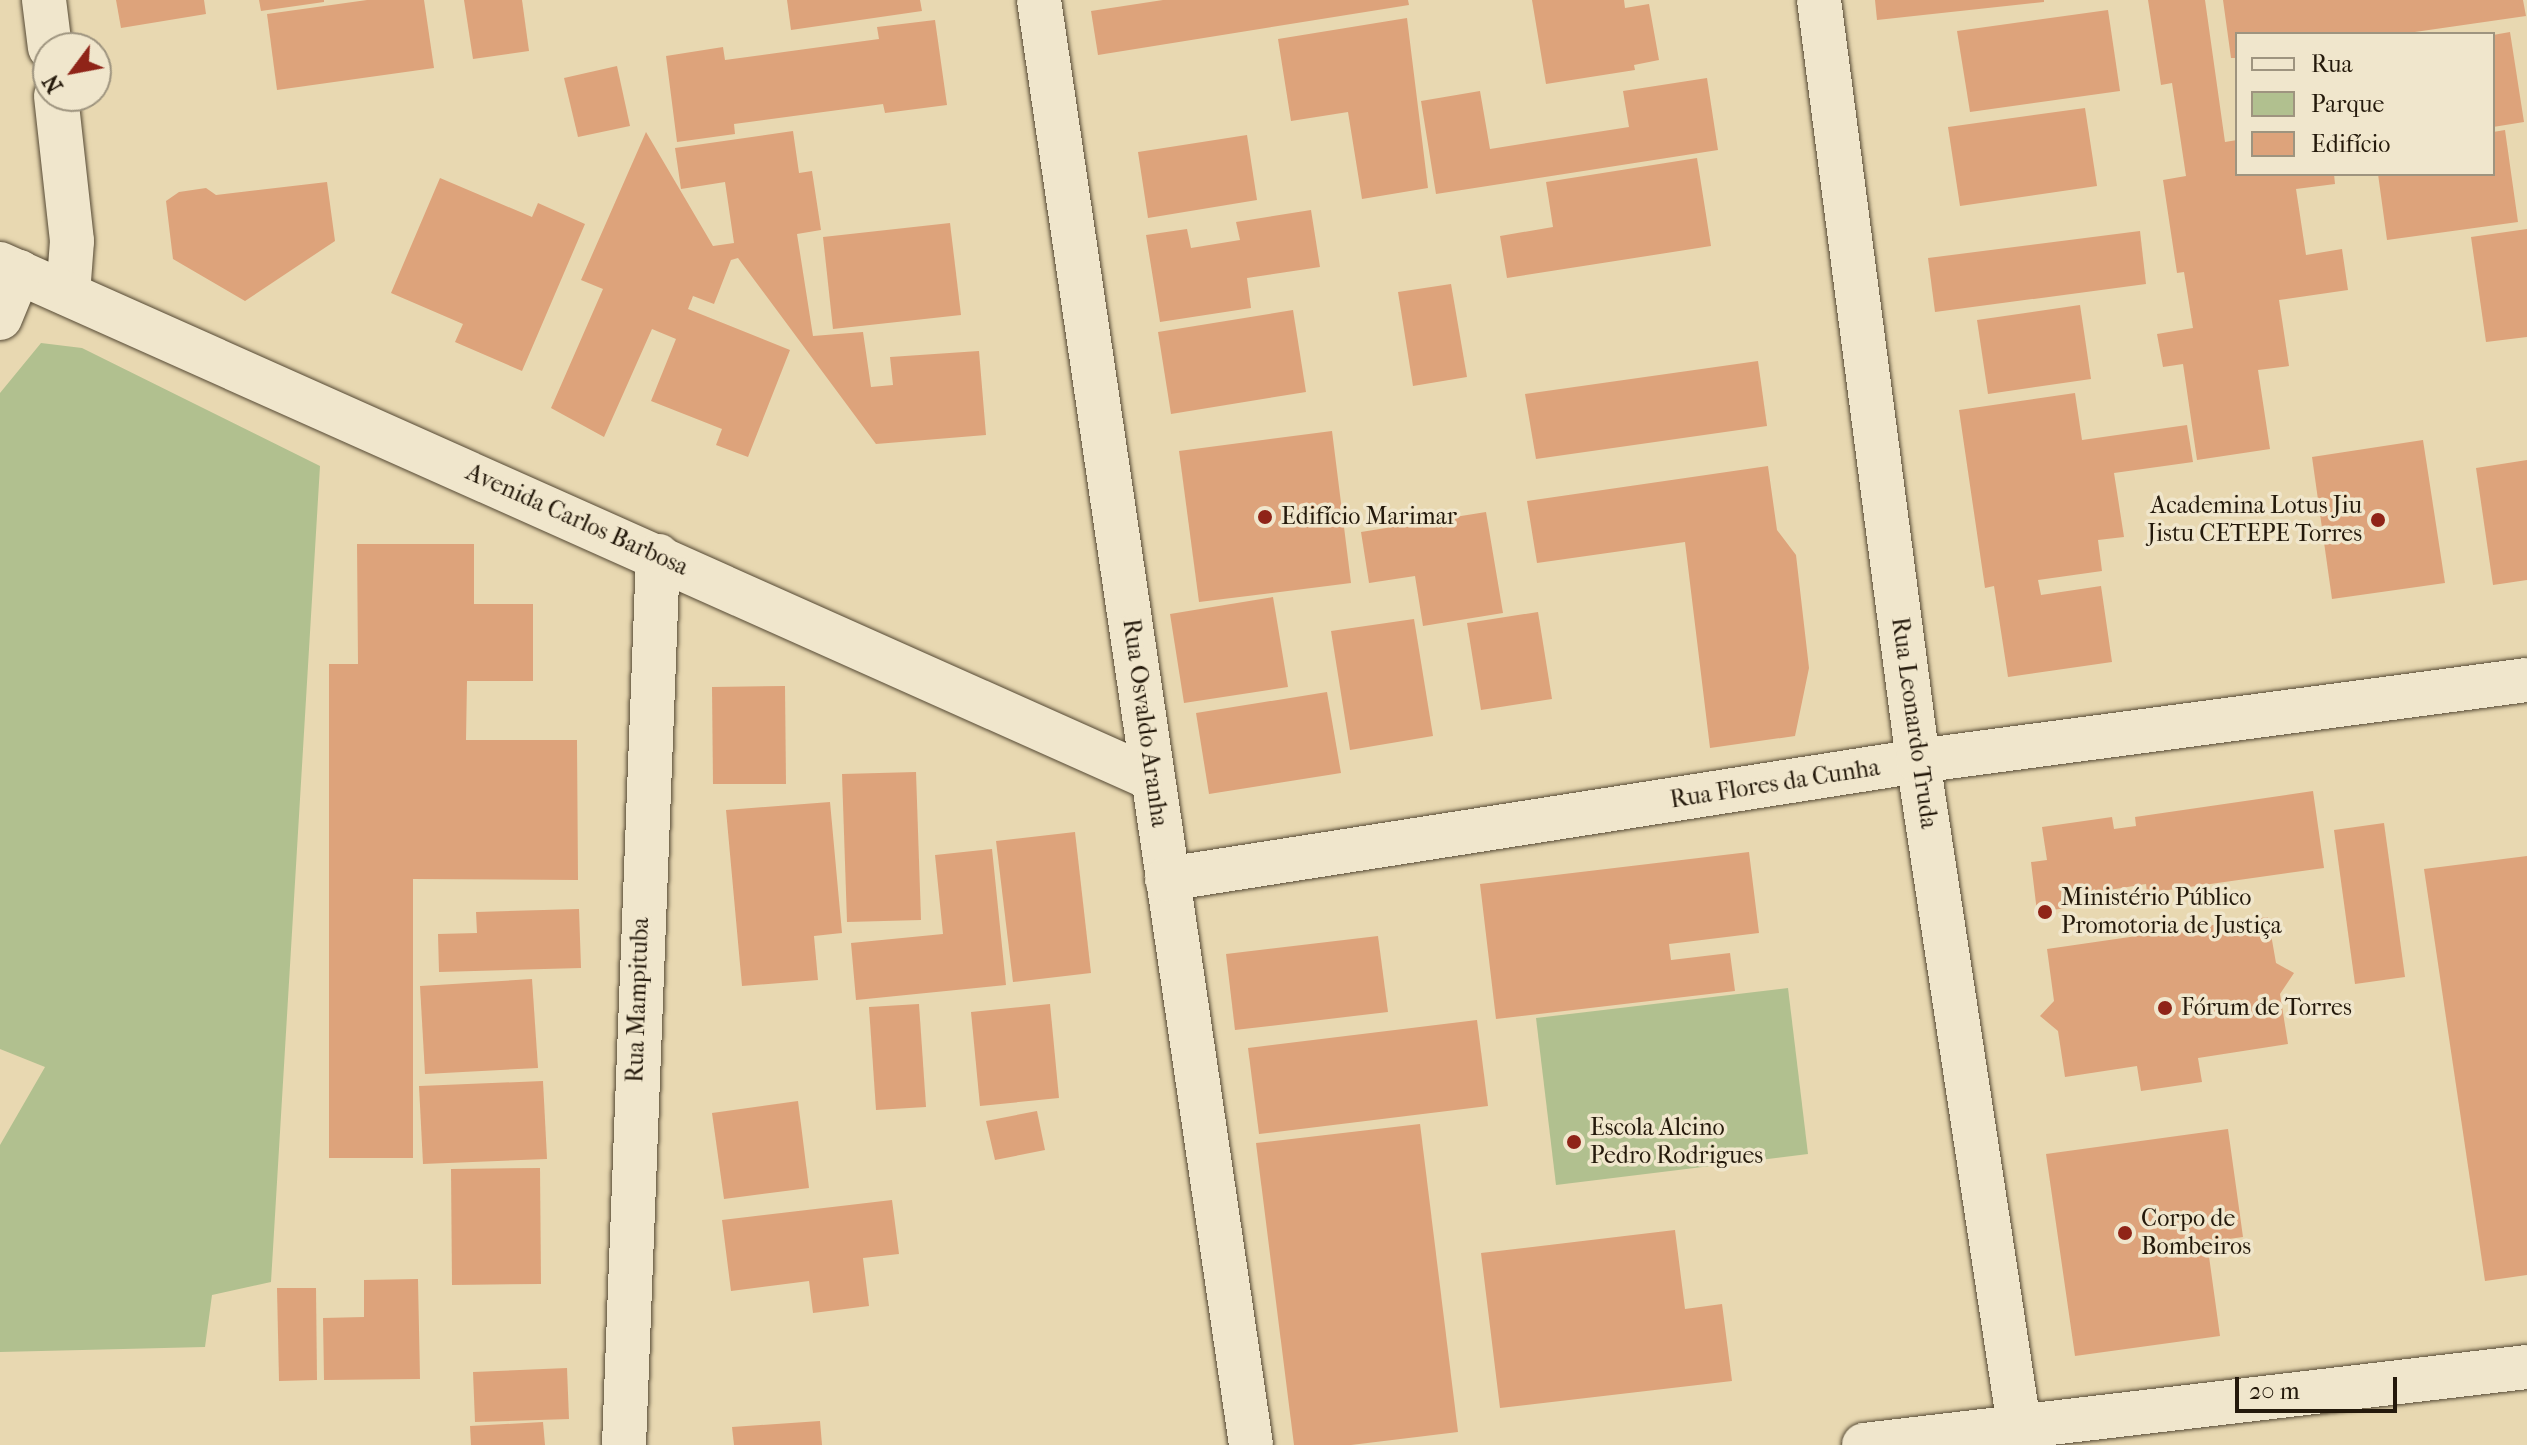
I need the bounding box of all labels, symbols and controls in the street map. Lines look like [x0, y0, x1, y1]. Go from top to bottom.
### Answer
north arrow [32, 32, 112, 112]
legend [2235, 32, 2495, 176]
text: Rua [2311, 50, 2353, 78]
text: N [38, 70, 69, 98]
text: Parque [2311, 90, 2384, 118]
text: Edifício [2311, 130, 2390, 158]
street label: Avenida Carlos Barbosa [461, 458, 693, 582]
place label: Academina Lotus Jiu Jistu CETEPE Torres [2147, 492, 2362, 548]
place label: Edifício Marimar [1281, 503, 1457, 531]
marker: Edifício Marimar [1256, 508, 1274, 526]
marker: Academina Lotus Jiu Jistu CETEPE Torres [2369, 511, 2387, 529]
street label: Rua Leonardo Truda [1885, 615, 1943, 831]
street label: Rua Osvaldo Aranha [1116, 617, 1174, 829]
street label: Rua Flores da Cunha [1668, 753, 1882, 815]
place label: Ministério Público Promotoria de Justiça [2061, 884, 2282, 940]
marker: Ministério Público Promotoria de Justiça [2036, 903, 2054, 921]
street label: Rua Mampituba [621, 917, 655, 1083]
place label: Fórum de Torres [2181, 994, 2352, 1022]
marker: Fórum de Torres [2156, 999, 2174, 1017]
place label: Escola Alcino Pedro Rodrigues [1590, 1114, 1763, 1170]
marker: Escola Alcino Pedro Rodrigues [1565, 1133, 1583, 1151]
place label: Corpo de Bombeiros [2141, 1205, 2251, 1261]
marker: Corpo de Bombeiros [2116, 1224, 2134, 1242]
scale bar [2239, 1361, 2401, 1411]
text: 20 m [2249, 1377, 2300, 1405]

